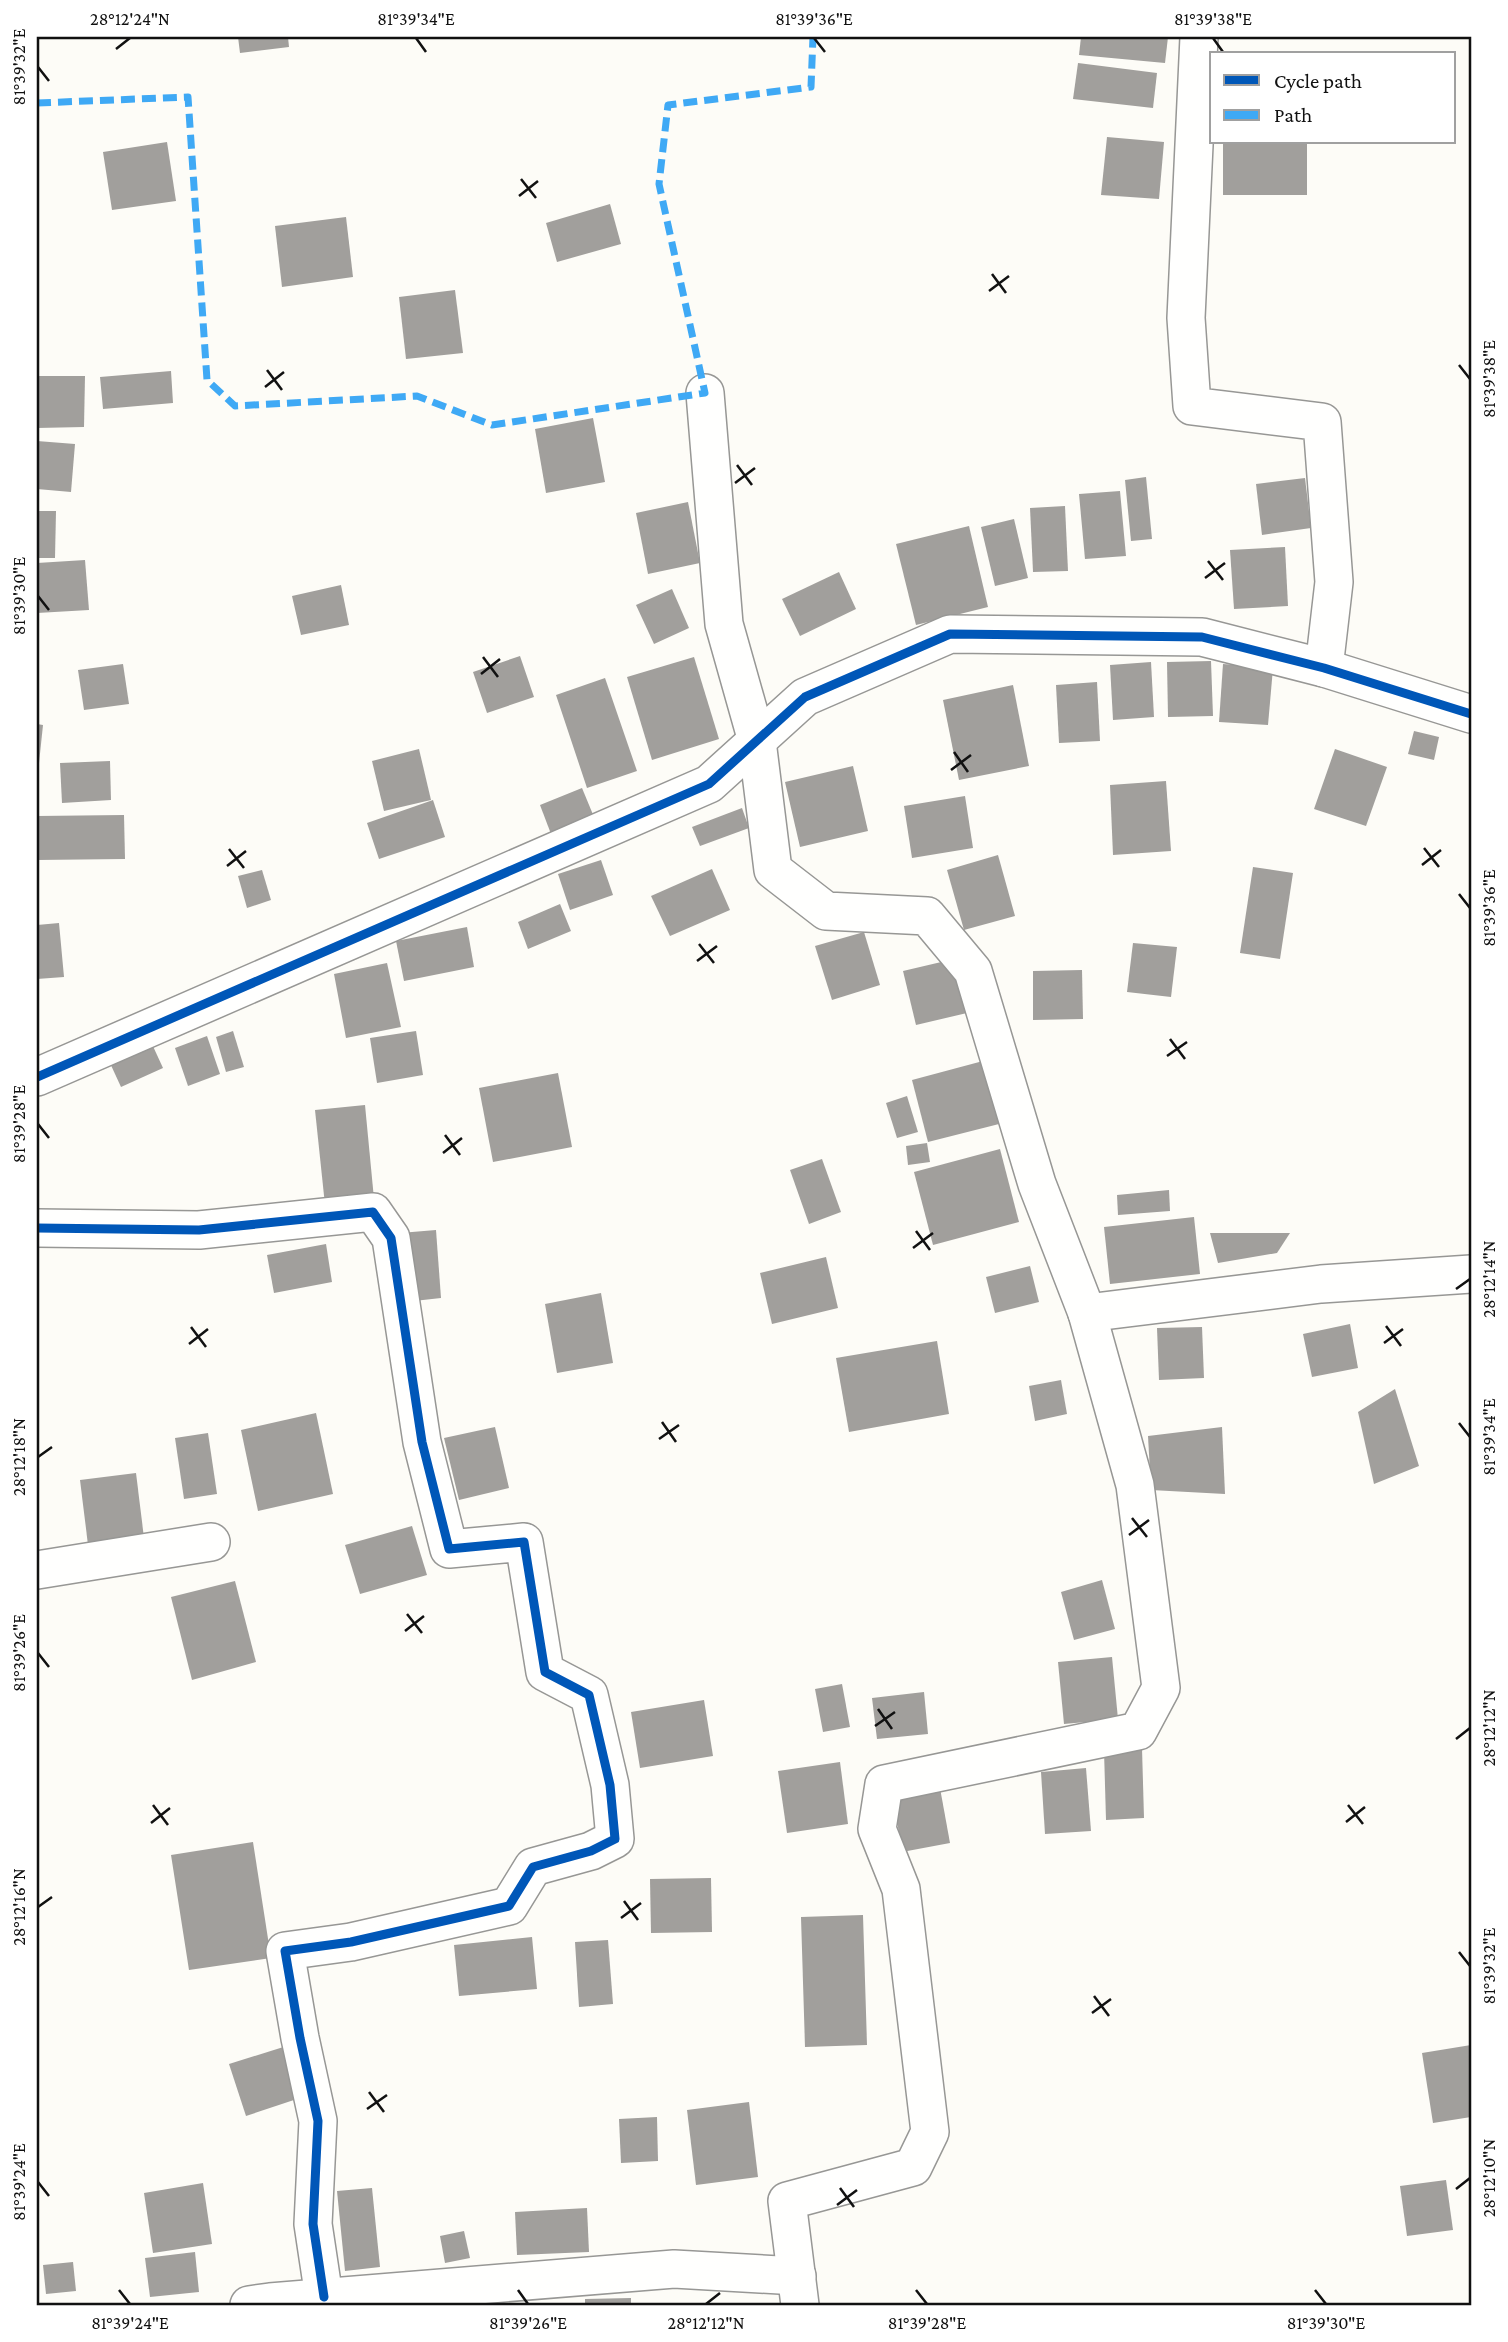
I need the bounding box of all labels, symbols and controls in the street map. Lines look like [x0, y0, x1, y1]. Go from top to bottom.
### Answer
text: 28°12'24"N [90, 9, 170, 29]
text: 81°39'34"E [377, 9, 455, 29]
text: 81°39'36"E [775, 9, 853, 29]
text: 81°39'38"E [1174, 9, 1252, 29]
text: 81°39'32"E [9, 28, 29, 105]
legend [1210, 52, 1456, 144]
text: Cycle path [1274, 69, 1362, 93]
text: Path [1274, 103, 1312, 127]
text: 81°39'38"E [1479, 340, 1499, 418]
text: 81°39'30"E [9, 557, 29, 635]
text: 81°39'36"E [1479, 869, 1499, 947]
text: 81°39'28"E [9, 1085, 29, 1163]
text: 28°12'14"N [1479, 1240, 1499, 1318]
text: 81°39'34"E [1479, 1398, 1499, 1476]
text: 28°12'18"N [9, 1418, 29, 1496]
text: 81°39'26"E [9, 1614, 29, 1692]
text: 28°12'12"N [1479, 1689, 1499, 1767]
text: 28°12'16"N [9, 1868, 29, 1946]
text: 81°39'32"E [1479, 1927, 1499, 2004]
text: 28°12'10"N [1479, 2139, 1499, 2217]
text: 81°39'24"E [9, 2143, 29, 2221]
text: 81°39'24"E [91, 2313, 169, 2333]
text: 81°39'26"E [489, 2313, 567, 2333]
text: 28°12'12"N [668, 2313, 745, 2333]
text: 81°39'28"E [888, 2313, 966, 2333]
text: 81°39'30"E [1287, 2313, 1365, 2333]

